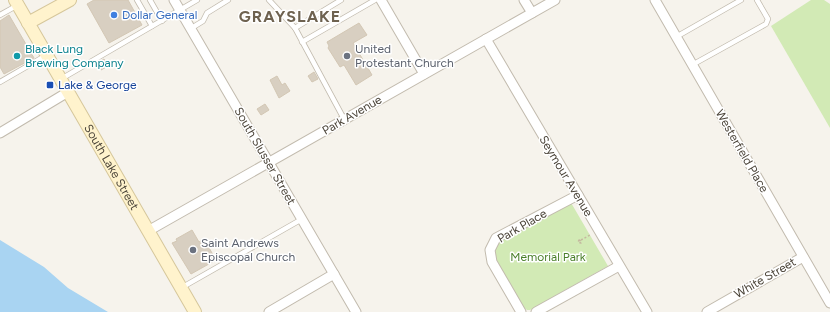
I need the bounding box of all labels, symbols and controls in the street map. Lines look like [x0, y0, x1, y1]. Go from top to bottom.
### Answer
district label: GRAYSLAKE [239, 7, 341, 26]
place label: Dollar General [122, 8, 197, 22]
marker: Dollar General [109, 10, 119, 20]
place label: Black Lung Brewing Company [25, 42, 124, 70]
place label: United Protestant Church [355, 42, 454, 70]
marker: Black Lung Brewing Company [12, 51, 22, 61]
marker: United Protestant Church [342, 51, 352, 61]
place label: Lake & George [58, 78, 137, 92]
marker: Lake & George [45, 80, 55, 90]
street label: Park Avenue [320, 92, 385, 138]
street label: South Slusser Street [231, 105, 299, 208]
street label: Westerfield Place [713, 107, 772, 195]
street label: South Lake Street [81, 122, 142, 213]
street label: Seymour Avenue [536, 133, 596, 219]
street label: Park Place [495, 206, 550, 246]
place label: Saint Andrews Episcopal Church [201, 236, 295, 264]
marker: Saint Andrews Episcopal Church [188, 245, 198, 255]
park label: Memorial Park [510, 250, 586, 264]
street label: White Street [732, 255, 799, 301]

